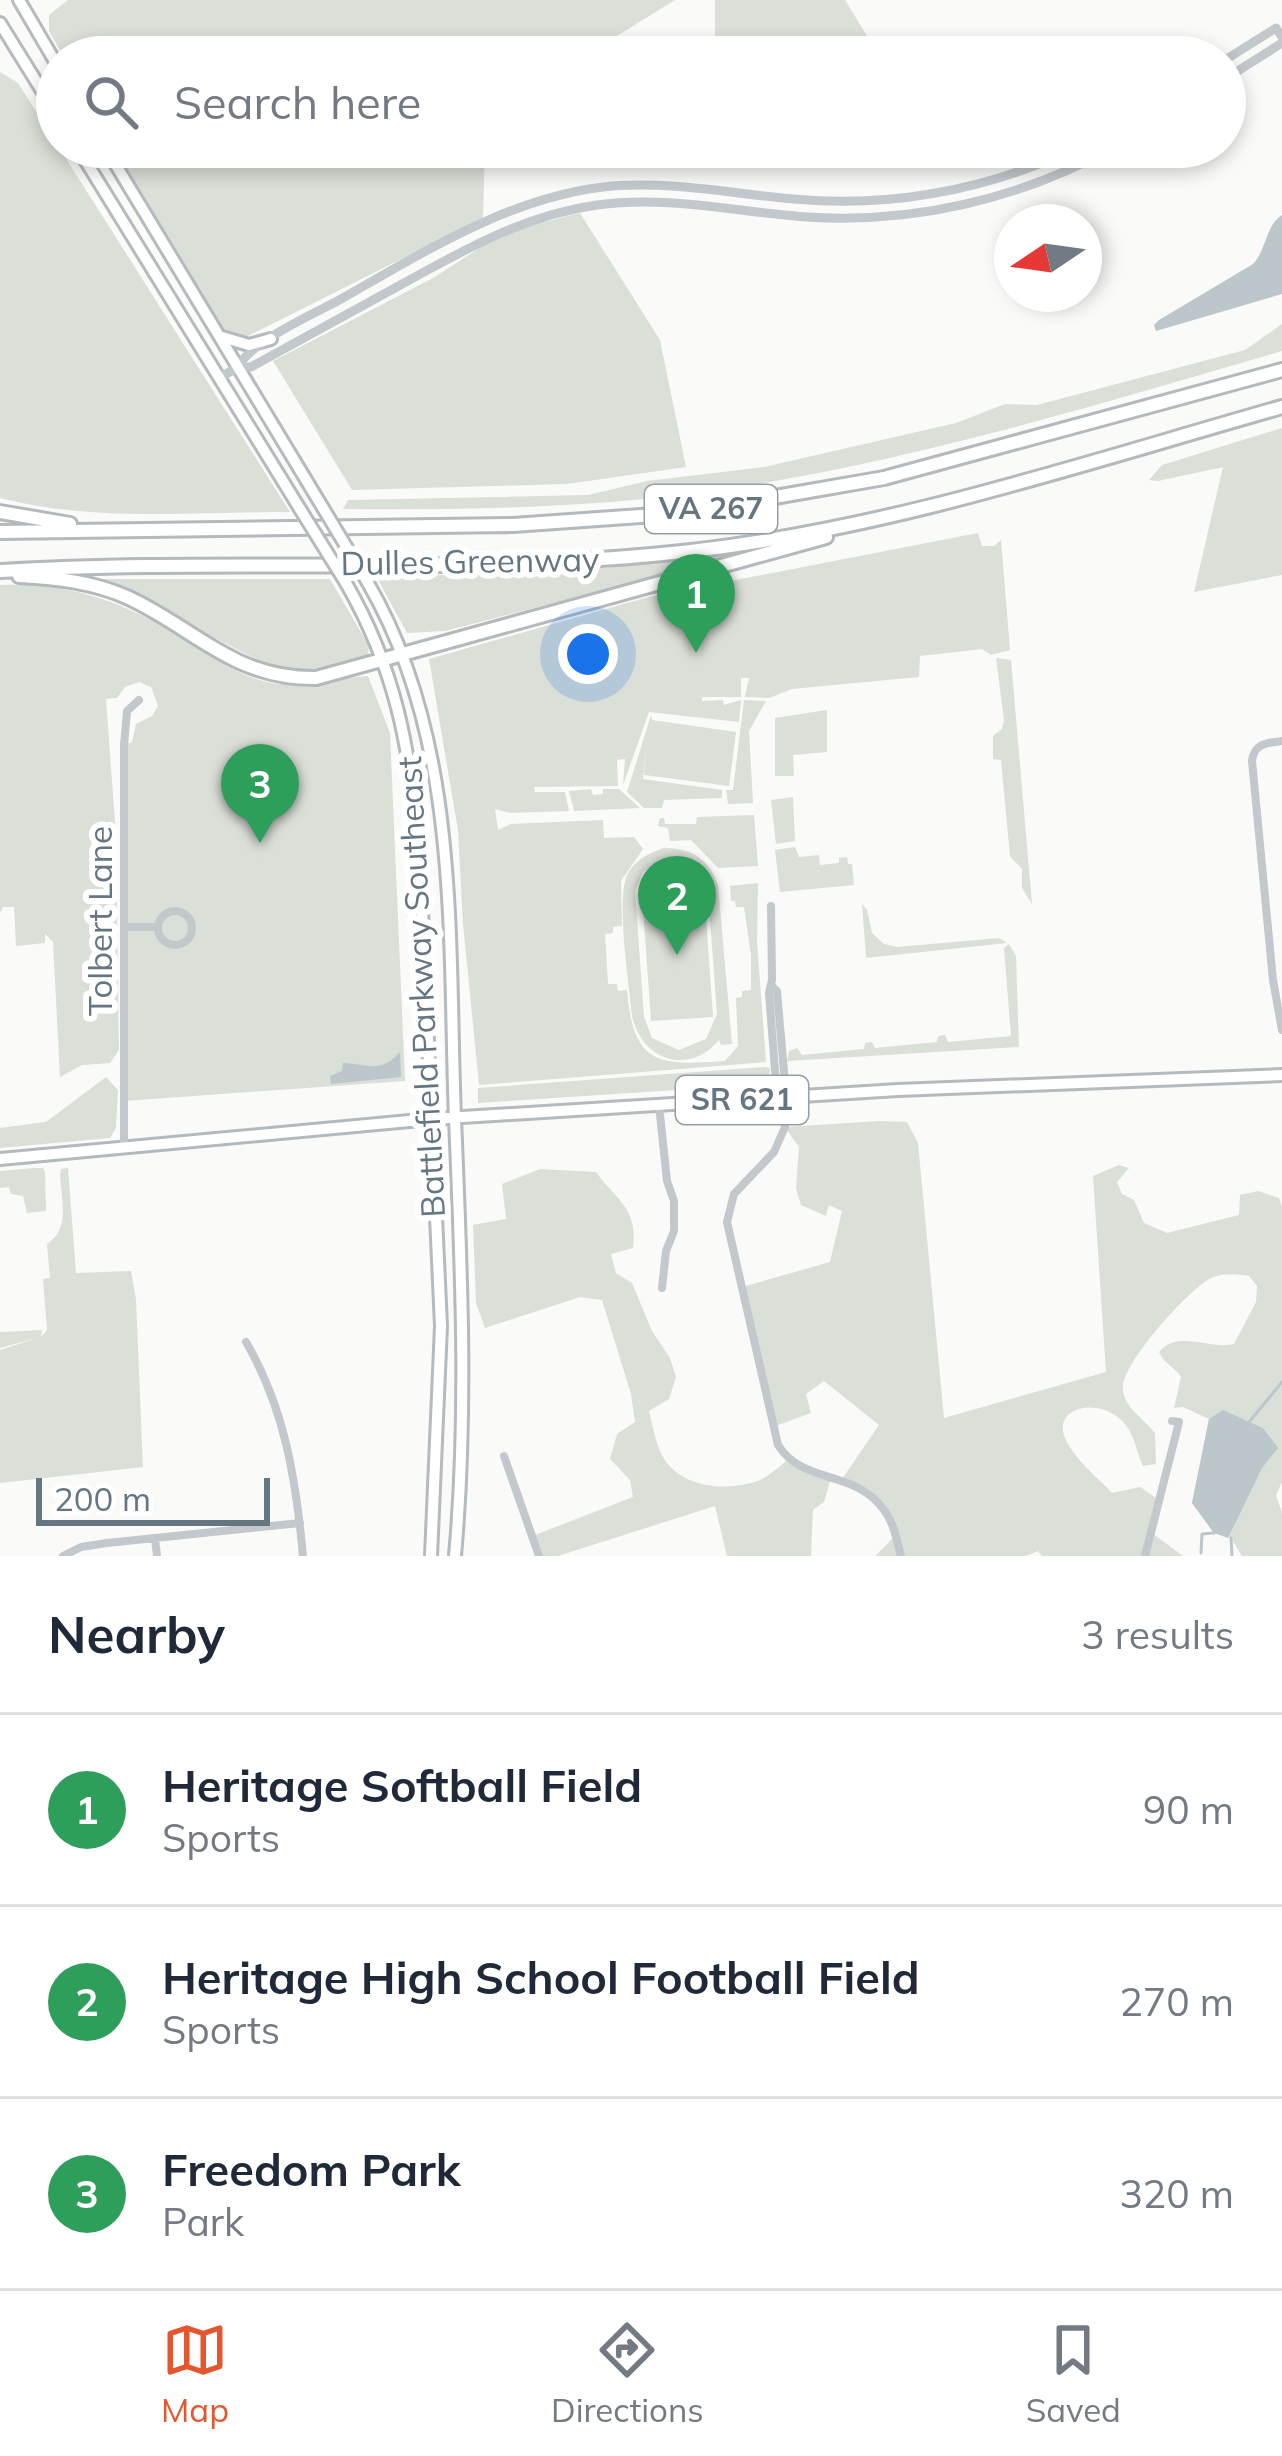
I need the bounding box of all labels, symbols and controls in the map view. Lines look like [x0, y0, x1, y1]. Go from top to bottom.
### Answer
search box [36, 36, 1246, 168]
icon: search [78, 69, 144, 135]
text: Search here [174, 74, 421, 130]
north arrow [994, 204, 1102, 312]
road number: VA 267 [645, 485, 777, 533]
street label: Dulles Greenway [340, 538, 600, 583]
pin: 1 [657, 554, 735, 653]
your location [558, 624, 618, 684]
pin: 3 [221, 744, 299, 843]
street label: Battlefield Parkway Southeast [388, 755, 453, 1219]
street label: Tolbert Lane [79, 826, 120, 1016]
pin: 2 [638, 856, 716, 955]
road number: SR 621 [676, 1076, 808, 1124]
scale bar [36, 1472, 270, 1525]
text: 200 m [54, 1478, 151, 1519]
text: Nearby [48, 1602, 225, 1666]
text: 3 results [1081, 1610, 1234, 1659]
text: Heritage Softball Field [162, 1757, 642, 1813]
text: 1 [75, 1785, 99, 1834]
text: 90 m [1143, 1785, 1234, 1834]
text: Sports [162, 1813, 280, 1862]
text: Heritage High School Football Field [162, 1949, 920, 2005]
text: 2 [75, 1977, 99, 2026]
text: 270 m [1119, 1977, 1234, 2026]
text: Sports [162, 2005, 280, 2054]
text: Freedom Park [162, 2141, 461, 2197]
text: 3 [75, 2169, 99, 2218]
text: 320 m [1119, 2169, 1234, 2218]
text: Park [162, 2197, 244, 2246]
tab: Map [161, 2317, 229, 2430]
tab: Directions [551, 2317, 704, 2430]
tab: Saved [1026, 2317, 1121, 2430]

